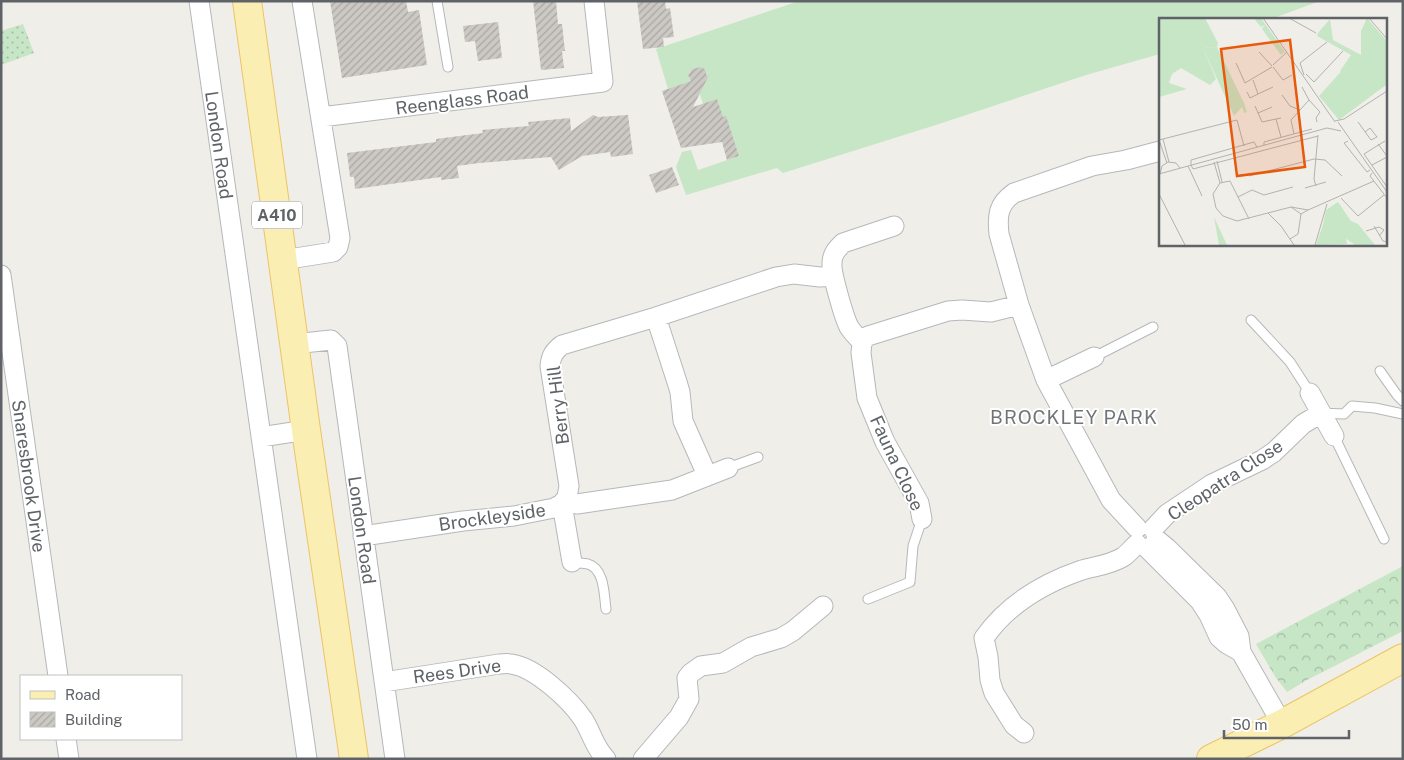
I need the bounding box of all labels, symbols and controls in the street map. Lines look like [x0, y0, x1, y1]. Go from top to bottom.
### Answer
inset map [1159, 18, 1386, 245]
street label: Reenglass Road [394, 81, 530, 119]
street label: London Road [201, 90, 237, 200]
road number: A410 [252, 202, 302, 228]
street label: Berry Hill [543, 364, 573, 446]
street label: Snaresbrook Drive [8, 398, 50, 554]
district label: BROCKLEY PARK [990, 406, 1158, 428]
street label: Fauna Close [866, 412, 928, 514]
street label: Cleopatra Close [1164, 435, 1286, 525]
street label: London Road [344, 475, 380, 585]
street label: Brockleyside [437, 499, 547, 535]
street label: Rees Drive [412, 654, 502, 688]
legend [20, 675, 182, 740]
text: Road [65, 686, 101, 703]
scale bar [1224, 708, 1349, 740]
text: Building [65, 711, 123, 728]
text: 50 m [1232, 716, 1267, 733]

